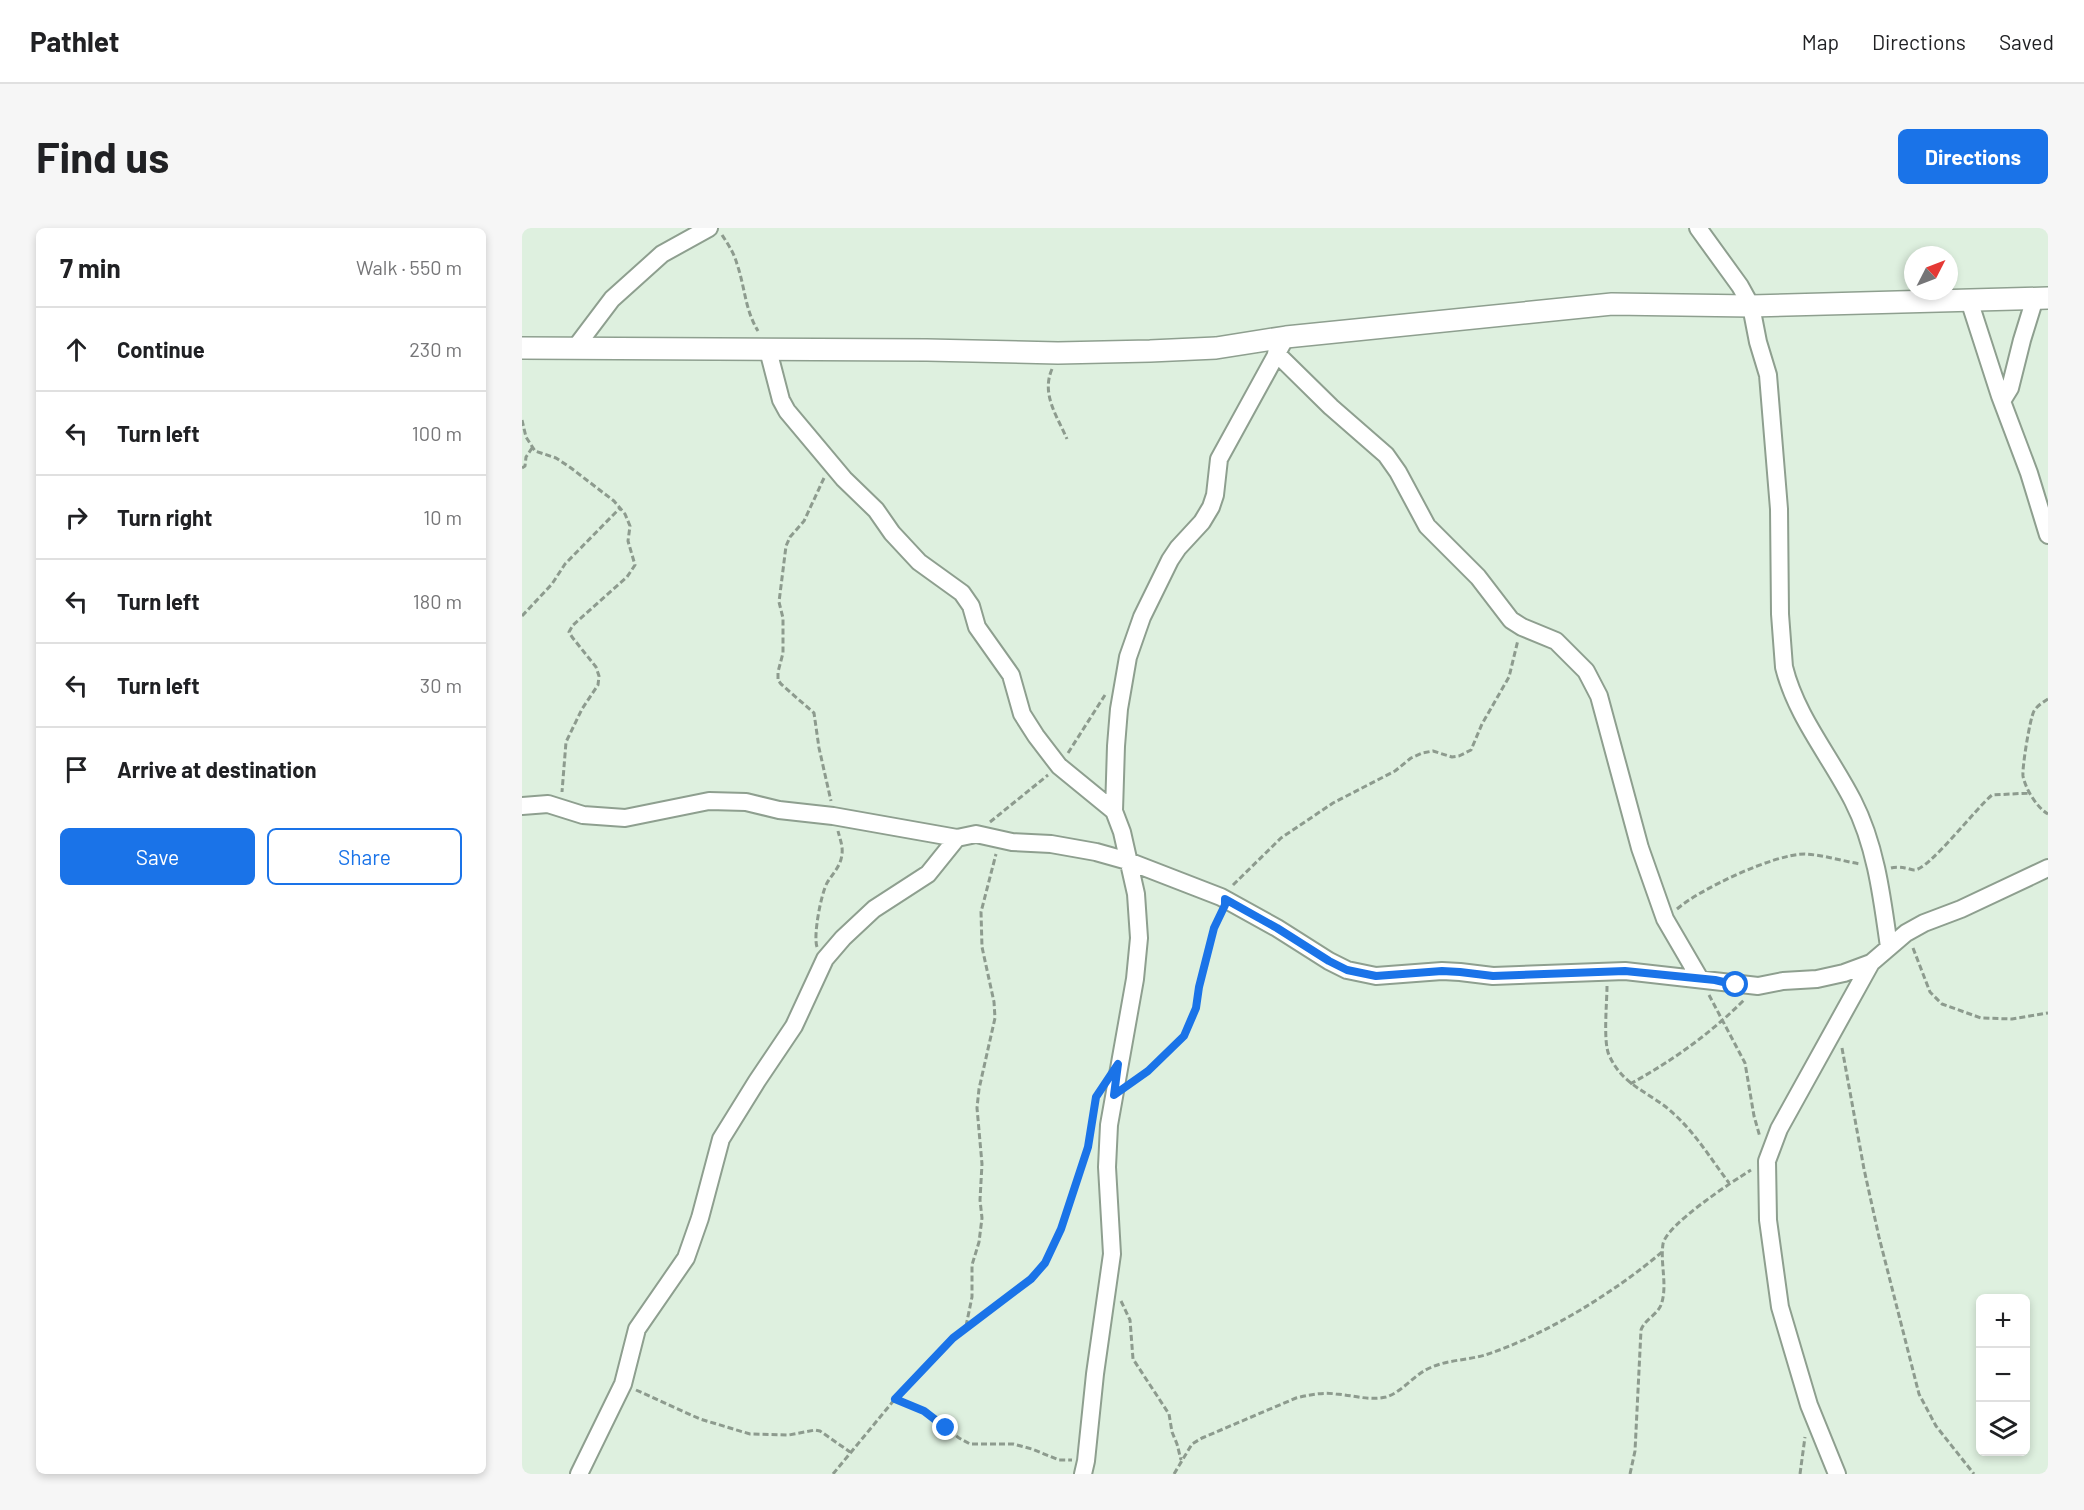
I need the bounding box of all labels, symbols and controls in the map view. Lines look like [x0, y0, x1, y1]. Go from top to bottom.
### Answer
text: Pathlet [30, 24, 119, 58]
text: Map [1802, 29, 1839, 54]
text: Directions [1872, 29, 1966, 54]
text: Saved [1999, 29, 2054, 54]
button: Directions [1898, 129, 2048, 184]
text: Find us [36, 131, 169, 181]
north arrow [1904, 246, 1958, 300]
text: 7 min [60, 252, 121, 283]
text: Walk · 550 m [356, 255, 462, 279]
icon: ahead [60, 333, 93, 366]
text: Continue [117, 336, 205, 362]
text: 230 m [409, 337, 462, 361]
icon: left [60, 417, 93, 450]
text: Turn left [117, 420, 200, 446]
text: 100 m [412, 421, 462, 445]
icon: right [60, 501, 93, 534]
text: Turn right [117, 504, 212, 530]
text: 10 m [423, 505, 462, 529]
icon: left [60, 585, 93, 618]
text: Turn left [117, 588, 200, 614]
text: 180 m [413, 589, 462, 613]
icon: left [60, 669, 93, 702]
text: Turn left [117, 672, 200, 698]
text: 30 m [420, 673, 462, 697]
icon: arrive [60, 753, 93, 786]
text: Arrive at destination [117, 756, 316, 782]
button: Save [60, 828, 255, 885]
button: Share [267, 828, 462, 885]
route start [1722, 971, 1748, 997]
map controls [1976, 1294, 2030, 1456]
button: + [1976, 1294, 2030, 1348]
button: − [1976, 1348, 2030, 1402]
button: layers [1976, 1402, 2030, 1456]
route end [932, 1414, 958, 1440]

